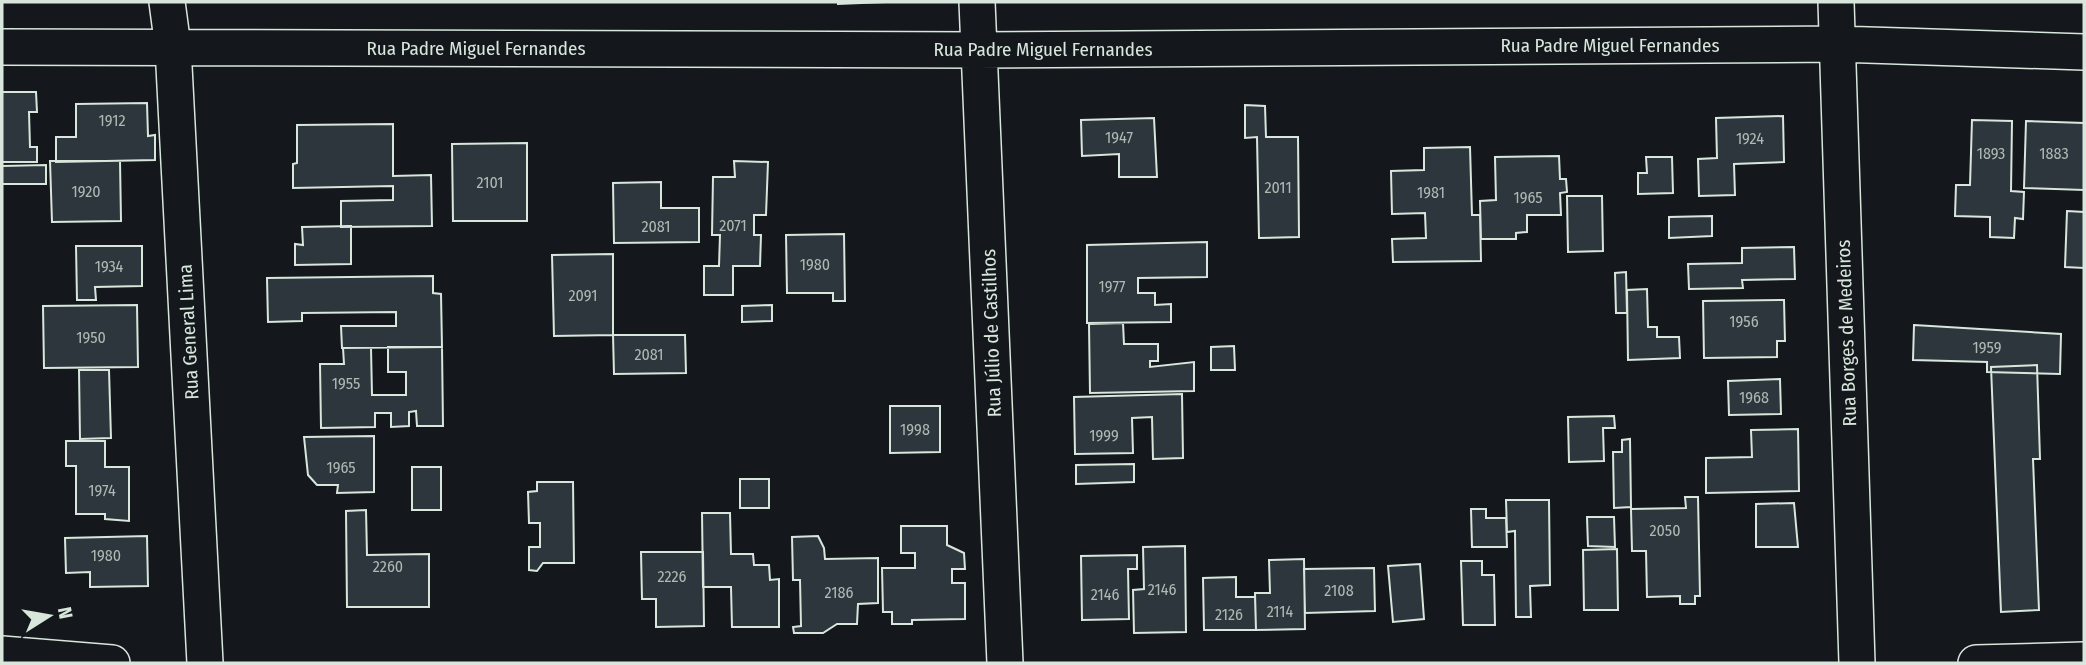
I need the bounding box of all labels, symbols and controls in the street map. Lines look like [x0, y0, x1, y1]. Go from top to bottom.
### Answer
street label: Rua Padre Miguel Fernandes [1501, 34, 1720, 57]
street label: Rua Padre Miguel Fernandes [367, 37, 586, 60]
street label: Rua Padre Miguel Fernandes [934, 38, 1153, 61]
house number: 1912 [98, 111, 126, 130]
house number: 1947 [1105, 128, 1133, 147]
house number: 1924 [1736, 129, 1764, 148]
house number: 1893 [1977, 144, 2005, 163]
house number: 1883 [2039, 144, 2069, 163]
house number: 2101 [476, 173, 504, 192]
house number: 2011 [1264, 178, 1292, 197]
house number: 1920 [71, 182, 101, 201]
house number: 1981 [1417, 183, 1445, 202]
house number: 1965 [1513, 188, 1543, 207]
house number: 2071 [719, 216, 747, 235]
house number: 2081 [641, 217, 671, 236]
street label: Rua Borges de Medeiros [1832, 239, 1861, 427]
street label: Rua Júlio de Castilhos [977, 248, 1006, 418]
house number: 1980 [800, 255, 830, 274]
house number: 1934 [95, 257, 124, 276]
street label: Rua General Lima [173, 264, 204, 400]
house number: 1977 [1099, 277, 1126, 296]
house number: 2091 [568, 286, 598, 305]
house number: 1956 [1729, 312, 1759, 331]
house number: 1950 [76, 328, 106, 347]
house number: 1959 [1973, 338, 2002, 357]
house number: 2081 [634, 345, 664, 364]
house number: 1955 [332, 374, 360, 393]
house number: 1968 [1739, 388, 1769, 407]
house number: 1998 [900, 420, 930, 439]
house number: 1999 [1089, 426, 1119, 445]
house number: 1965 [326, 458, 356, 477]
house number: 1974 [88, 481, 116, 500]
house number: 2050 [1649, 521, 1681, 540]
house number: 1980 [91, 546, 121, 565]
house number: 2260 [373, 557, 403, 576]
house number: 2226 [657, 567, 687, 586]
house number: 2146 [1148, 580, 1176, 599]
north arrow [14, 581, 84, 651]
house number: 2108 [1324, 581, 1354, 600]
house number: 2186 [825, 583, 853, 602]
house number: 2146 [1091, 585, 1119, 604]
house number: 2114 [1267, 602, 1294, 621]
text: N [53, 605, 78, 621]
house number: 2126 [1215, 605, 1243, 624]

